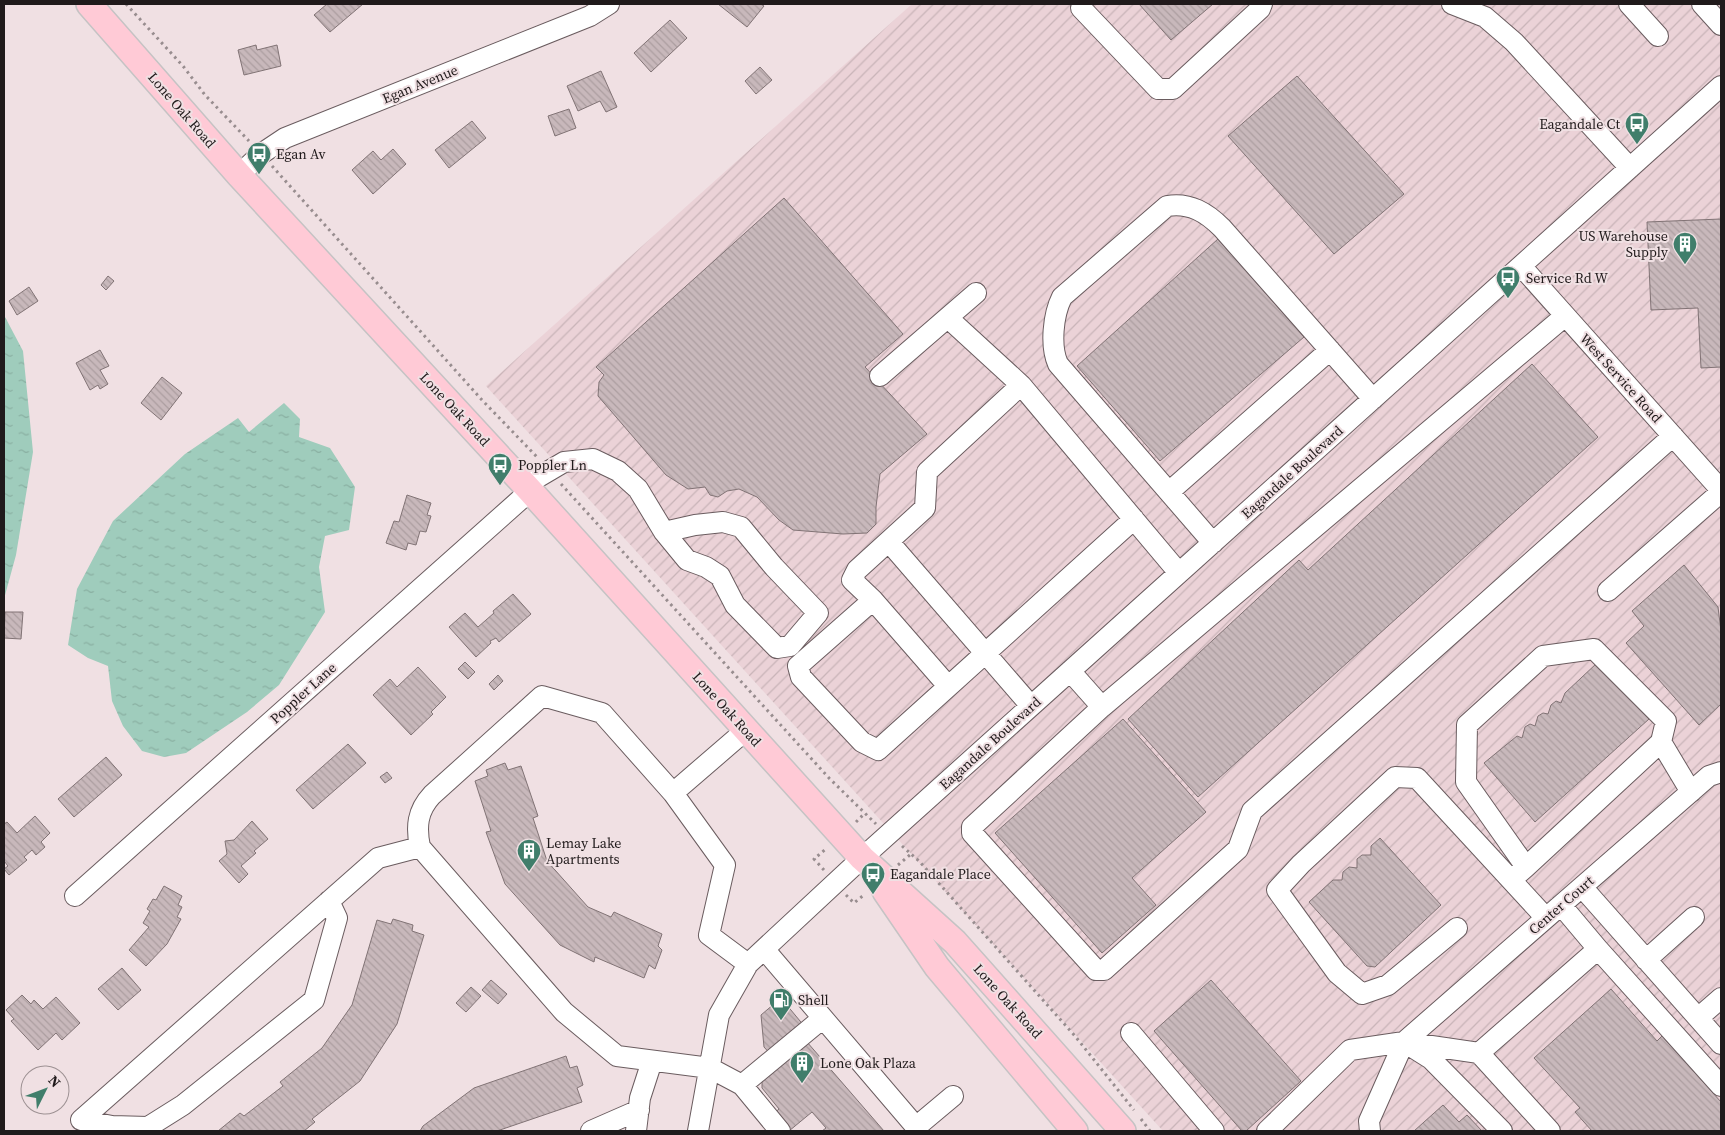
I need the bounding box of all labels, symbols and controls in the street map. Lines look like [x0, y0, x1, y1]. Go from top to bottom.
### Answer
street label: Egan Avenue [379, 60, 461, 108]
street label: Lone Oak Road [143, 68, 221, 152]
bus stop icon: Eagandale Ct [1624, 111, 1650, 145]
place label: Eagandale Ct [1539, 114, 1620, 134]
bus stop icon: Egan Av [246, 141, 272, 175]
place label: Egan Av [276, 144, 326, 164]
place label: US Warehouse Supply [1578, 226, 1669, 262]
building icon: US Warehouse Supply [1672, 231, 1698, 265]
bus stop icon: Service Rd W [1495, 265, 1521, 299]
place label: Service Rd W [1526, 268, 1609, 288]
street label: West Service Road [1575, 329, 1667, 427]
street label: Lone Oak Road [415, 368, 495, 450]
street label: Eagandale Boulevard [1237, 421, 1347, 523]
bus stop icon: Poppler Ln [487, 452, 513, 486]
place label: Poppler Ln [518, 455, 587, 475]
street label: Poppler Lane [265, 658, 341, 728]
street label: Lone Oak Road [688, 667, 766, 751]
street label: Eagandale Boulevard [935, 692, 1045, 794]
place label: Lemay Lake Apartments [546, 833, 622, 869]
building icon: Lemay Lake Apartments [516, 838, 542, 872]
bus stop icon: Eagandale Place [860, 861, 886, 895]
place label: Eagandale Place [890, 864, 991, 884]
street label: Center Court [1524, 871, 1598, 939]
street label: Lone Oak Road [969, 959, 1047, 1043]
fuel station icon: Shell [768, 987, 794, 1021]
place label: Shell [798, 990, 829, 1010]
building icon: Lone Oak Plaza [789, 1050, 815, 1084]
place label: Lone Oak Plaza [820, 1053, 917, 1073]
north arrow [20, 1065, 70, 1115]
text: N [44, 1071, 66, 1092]

